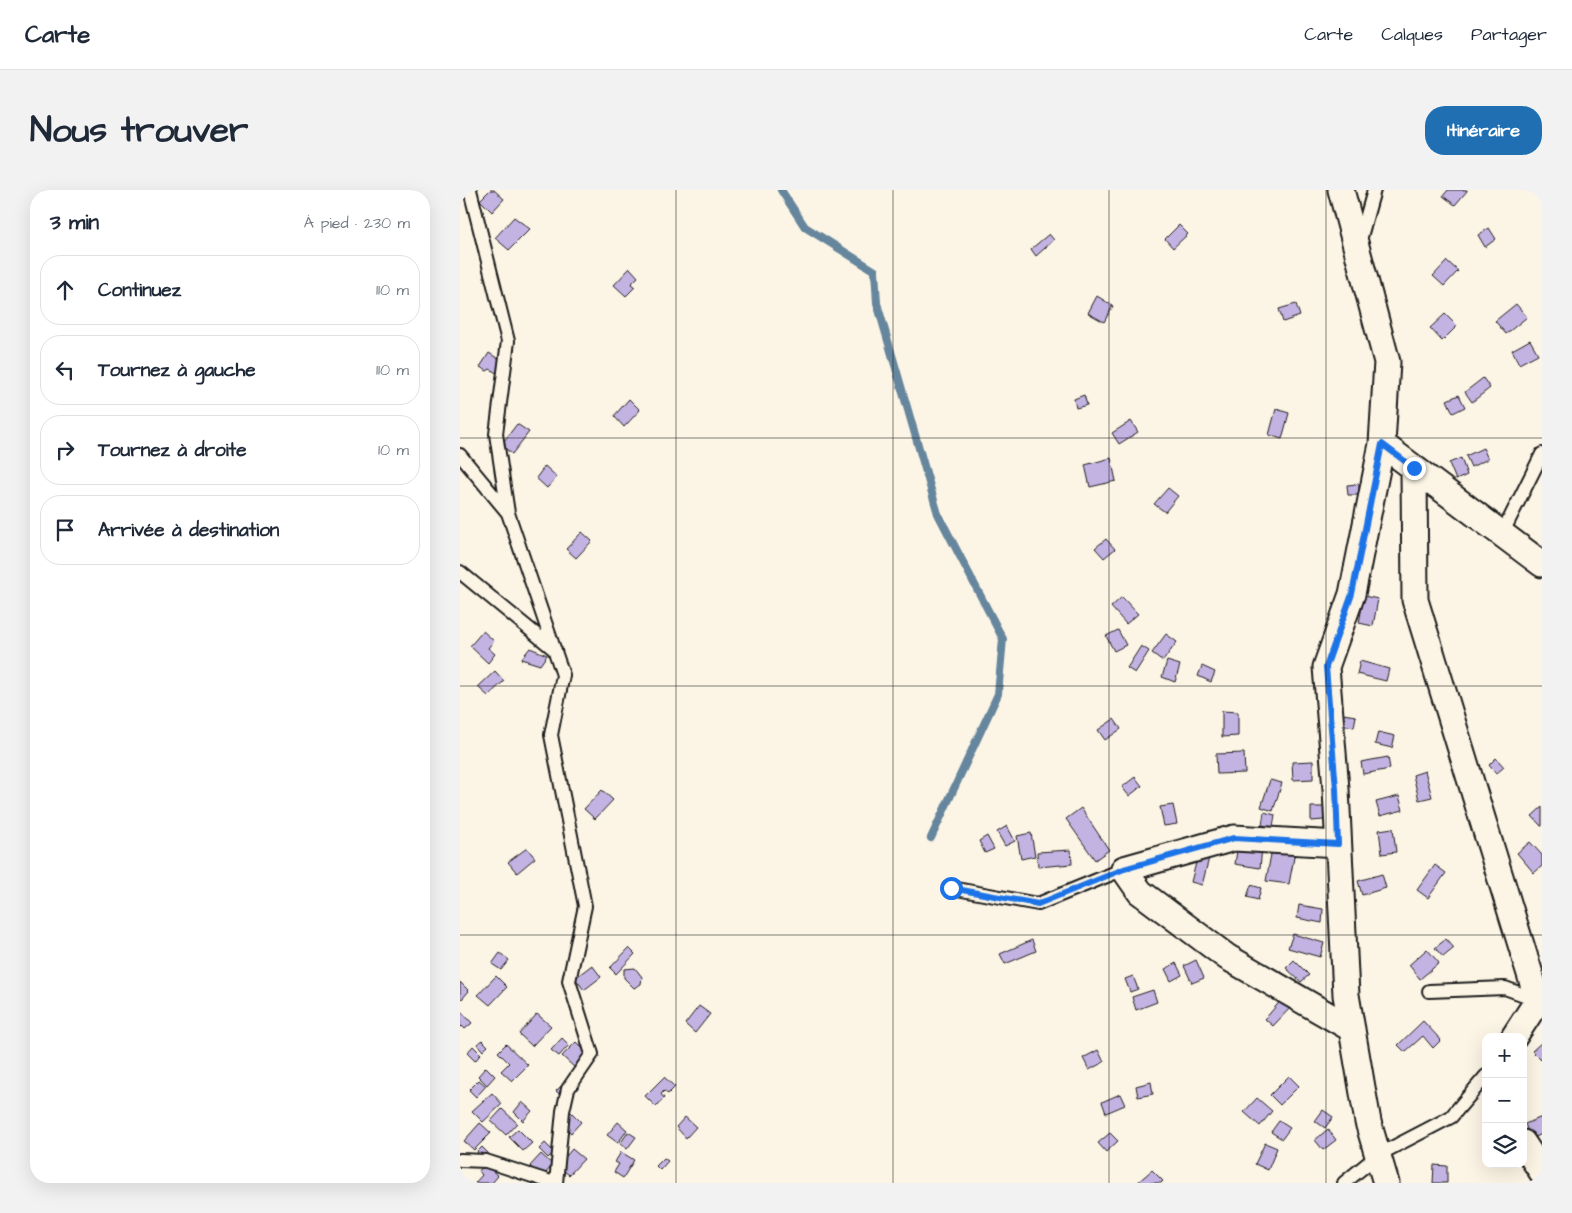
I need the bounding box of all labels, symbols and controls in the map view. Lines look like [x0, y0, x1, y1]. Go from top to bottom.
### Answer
text: Carte [25, 18, 90, 52]
text: Carte [1304, 22, 1353, 47]
text: Calques [1381, 22, 1443, 47]
text: Partager [1471, 22, 1547, 47]
text: Nous trouver [30, 106, 248, 155]
button: Itinéraire [1425, 106, 1542, 155]
text: 3 min [50, 208, 99, 237]
text: À pied · 230 m [304, 212, 410, 234]
icon: ahead [51, 276, 79, 304]
text: Continuez [98, 277, 181, 304]
text: 110 m [376, 279, 409, 301]
icon: left [51, 356, 79, 384]
text: Tournez à gauche [98, 357, 256, 384]
text: 110 m [376, 359, 409, 381]
icon: right [51, 436, 79, 464]
text: Tournez à droite [98, 437, 246, 464]
text: 10 m [378, 439, 409, 461]
route end [1403, 457, 1426, 480]
icon: arrive [51, 516, 79, 544]
text: Arrivée à destination [98, 517, 279, 544]
route start [940, 877, 963, 900]
map controls [1482, 1033, 1527, 1168]
button: + [1482, 1033, 1527, 1078]
button: − [1482, 1078, 1527, 1123]
button: layers [1482, 1123, 1527, 1168]

